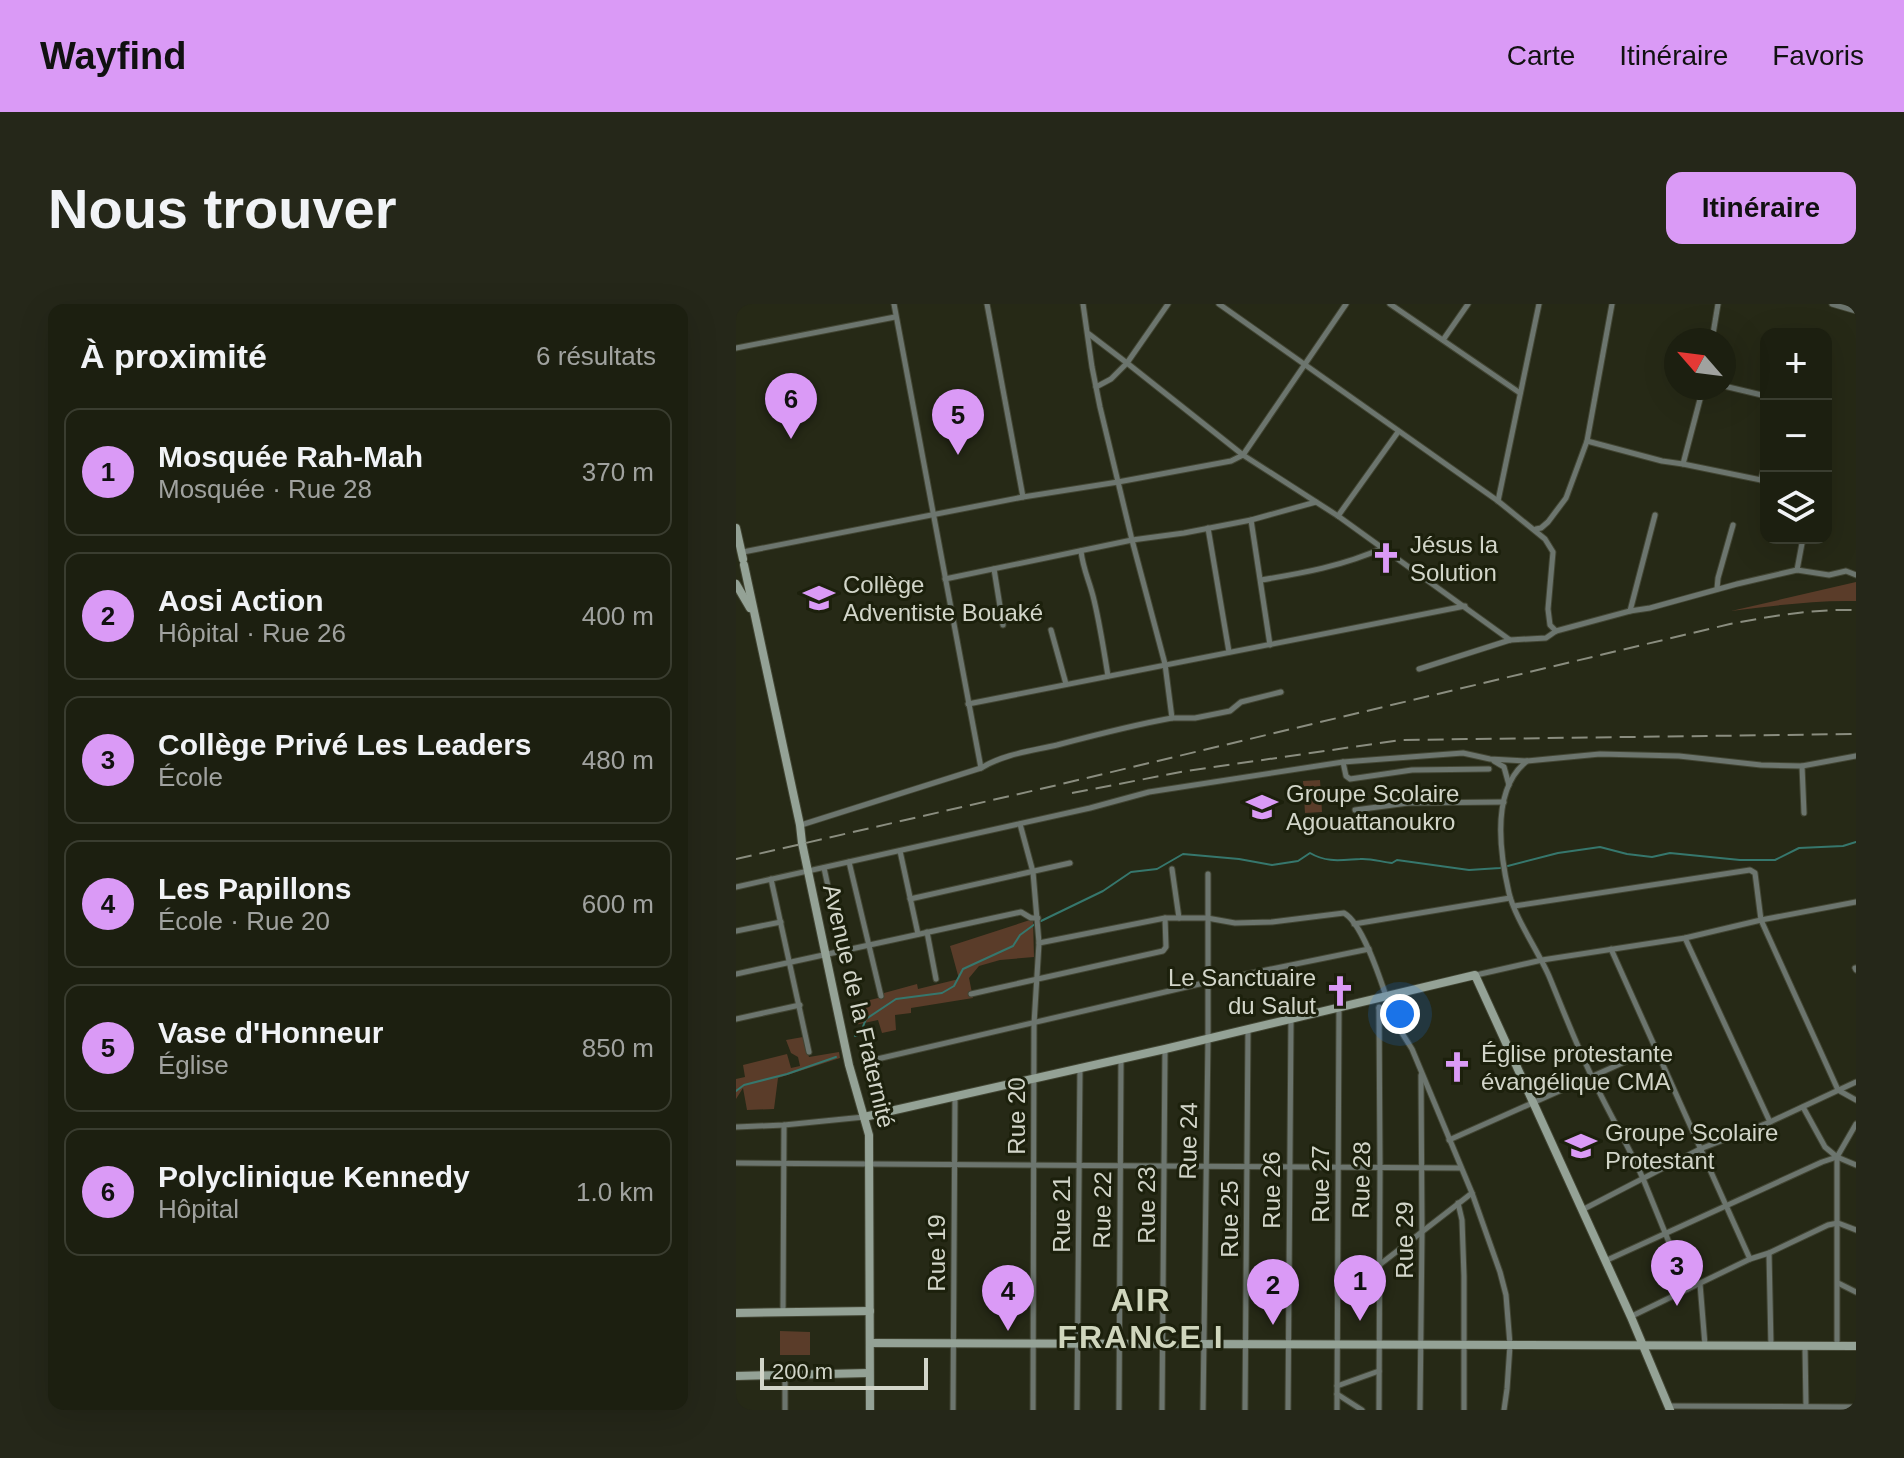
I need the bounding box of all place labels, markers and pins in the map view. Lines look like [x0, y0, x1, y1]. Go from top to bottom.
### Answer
pin: 6 [765, 373, 817, 439]
pin: 5 [932, 389, 984, 455]
place label: Jésus la Solution [1410, 531, 1499, 586]
church icon: Jésus la Solution [1369, 541, 1403, 575]
place label: Collège Adventiste Bouaké [843, 571, 1043, 626]
school or university icon: Collège Adventiste Bouaké [802, 581, 836, 615]
place label: Groupe Scolaire Agouattanoukro [1286, 780, 1459, 835]
school or university icon: Groupe Scolaire Agouattanoukro [1245, 790, 1279, 824]
place label: Le Sanctuaire du Salut [1168, 964, 1316, 1019]
church icon: Le Sanctuaire du Salut [1323, 974, 1357, 1008]
place label: Église protestante évangélique CMA [1481, 1040, 1673, 1095]
church icon: Église protestante évangélique CMA [1440, 1050, 1474, 1084]
place label: Groupe Scolaire Protestant [1605, 1119, 1778, 1174]
school or university icon: Groupe Scolaire Protestant [1564, 1129, 1598, 1163]
pin: 3 [1651, 1240, 1703, 1306]
pin: 1 [1334, 1255, 1386, 1321]
pin: 2 [1247, 1259, 1299, 1325]
pin: 4 [982, 1265, 1034, 1331]

